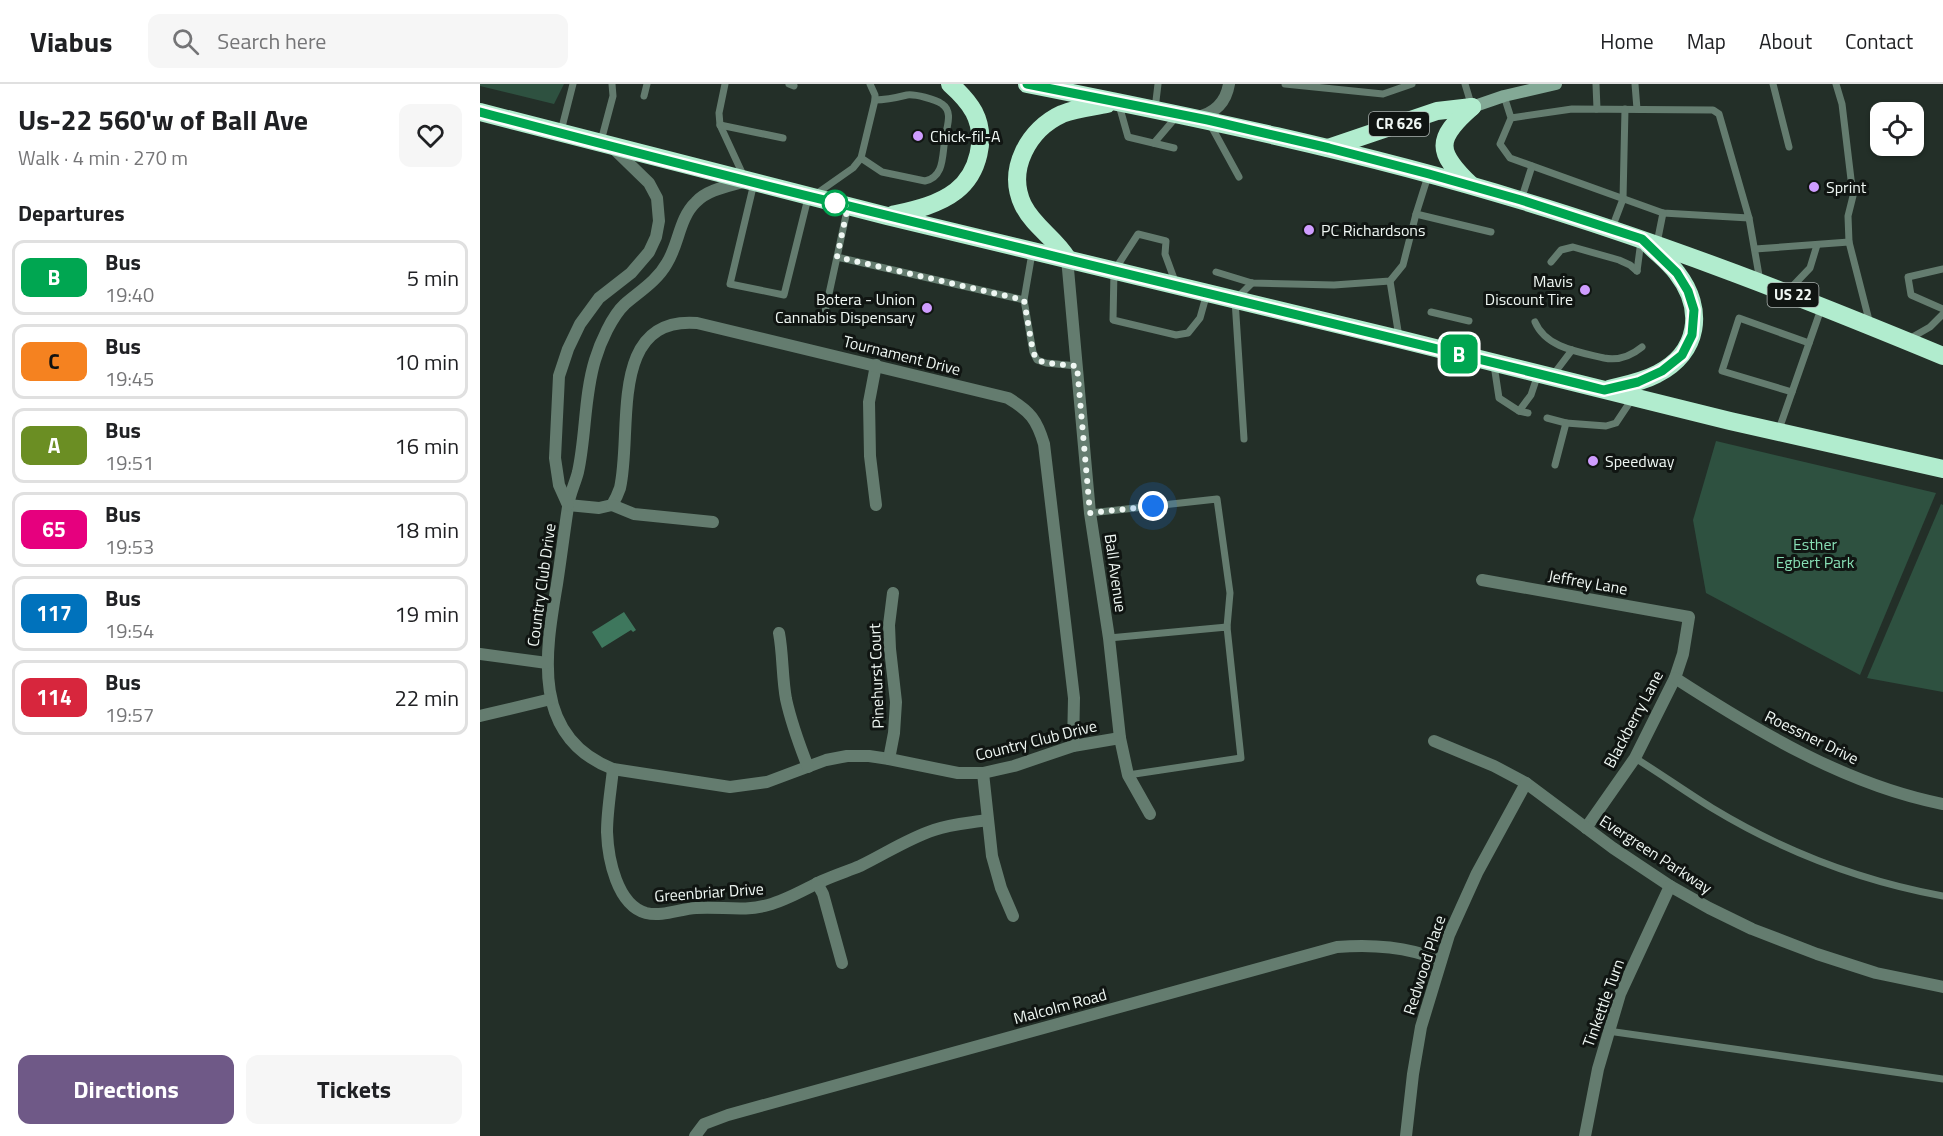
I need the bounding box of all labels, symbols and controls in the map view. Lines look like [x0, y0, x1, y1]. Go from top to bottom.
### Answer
search box [148, 14, 568, 68]
text: Viabus [30, 20, 112, 63]
text: Search here [217, 24, 326, 58]
icon: search [169, 25, 202, 58]
text: Home [1600, 25, 1654, 57]
text: Map [1687, 25, 1726, 57]
text: About [1759, 25, 1812, 57]
text: Contact [1845, 25, 1913, 57]
text: Us-22 560'w of Ball Ave [18, 98, 308, 141]
map controls [1870, 102, 1924, 156]
button: locate [1870, 102, 1924, 156]
button: heart [399, 104, 462, 167]
road number: CR 626 [1369, 112, 1429, 136]
place label: Chick-fil-A [930, 124, 1001, 148]
marker: Chick-fil-A [911, 129, 925, 143]
text: Walk · 4 min · 270 m [18, 142, 188, 173]
place label: Sprint [1826, 175, 1867, 199]
marker: Sprint [1807, 180, 1821, 194]
unlabelled marker [822, 190, 848, 216]
text: Departures [18, 196, 125, 230]
place label: PC Richardsons [1321, 218, 1425, 242]
marker: PC Richardsons [1302, 223, 1316, 237]
text: Bus [105, 245, 141, 279]
text: B [48, 261, 60, 293]
text: 5 min [407, 261, 459, 295]
place label: Mavis Discount Tire [1485, 269, 1573, 311]
text: 19:40 [105, 279, 154, 310]
marker: Mavis Discount Tire [1578, 283, 1592, 297]
road number: US 22 [1768, 283, 1818, 307]
place label: Botera - Union Cannabis Dispensary [775, 287, 915, 329]
marker: Botera - Union Cannabis Dispensary [920, 301, 934, 315]
text: Bus [105, 329, 141, 363]
street label: Tournament Drive [841, 329, 963, 381]
line badge: B [1440, 334, 1478, 374]
text: B [1453, 338, 1465, 370]
text: C [48, 345, 60, 377]
text: 10 min [394, 345, 459, 379]
text: 19:45 [105, 363, 154, 394]
text: Bus [105, 413, 141, 447]
text: A [48, 429, 60, 461]
text: 16 min [394, 429, 459, 463]
text: 19:51 [105, 447, 154, 478]
place label: Speedway [1605, 449, 1675, 473]
marker: Speedway [1586, 454, 1600, 468]
your location [1138, 491, 1168, 521]
text: Bus [105, 497, 141, 531]
text: 65 [42, 513, 66, 545]
text: 18 min [394, 513, 459, 547]
street label: Country Club Drive [520, 522, 562, 648]
text: 19:53 [105, 531, 154, 562]
street label: Ball Avenue [1099, 532, 1133, 614]
park label: Esther Egbert Park [1776, 532, 1855, 574]
street label: Jeffrey Lane [1546, 563, 1630, 601]
text: Bus [105, 581, 141, 615]
text: 117 [36, 597, 72, 629]
text: 19 min [394, 597, 459, 631]
text: 19:54 [105, 615, 154, 646]
street label: Pinehurst Court [862, 622, 890, 729]
text: Bus [105, 665, 141, 699]
street label: Blackberry Lane [1597, 666, 1669, 772]
text: 114 [36, 681, 72, 713]
text: 22 min [394, 681, 459, 715]
text: 19:57 [105, 699, 154, 730]
street label: Roessner Drive [1761, 704, 1863, 770]
street label: Country Club Drive [973, 713, 1099, 767]
street label: Evergreen Parkway [1595, 809, 1717, 900]
street label: Greenbriar Drive [654, 876, 764, 908]
street label: Redwood Place [1397, 912, 1451, 1018]
street label: Tinkettle Turn [1576, 956, 1630, 1050]
street label: Malcolm Road [1011, 982, 1109, 1030]
button: Directions [18, 1055, 234, 1124]
button: Tickets [246, 1055, 462, 1124]

